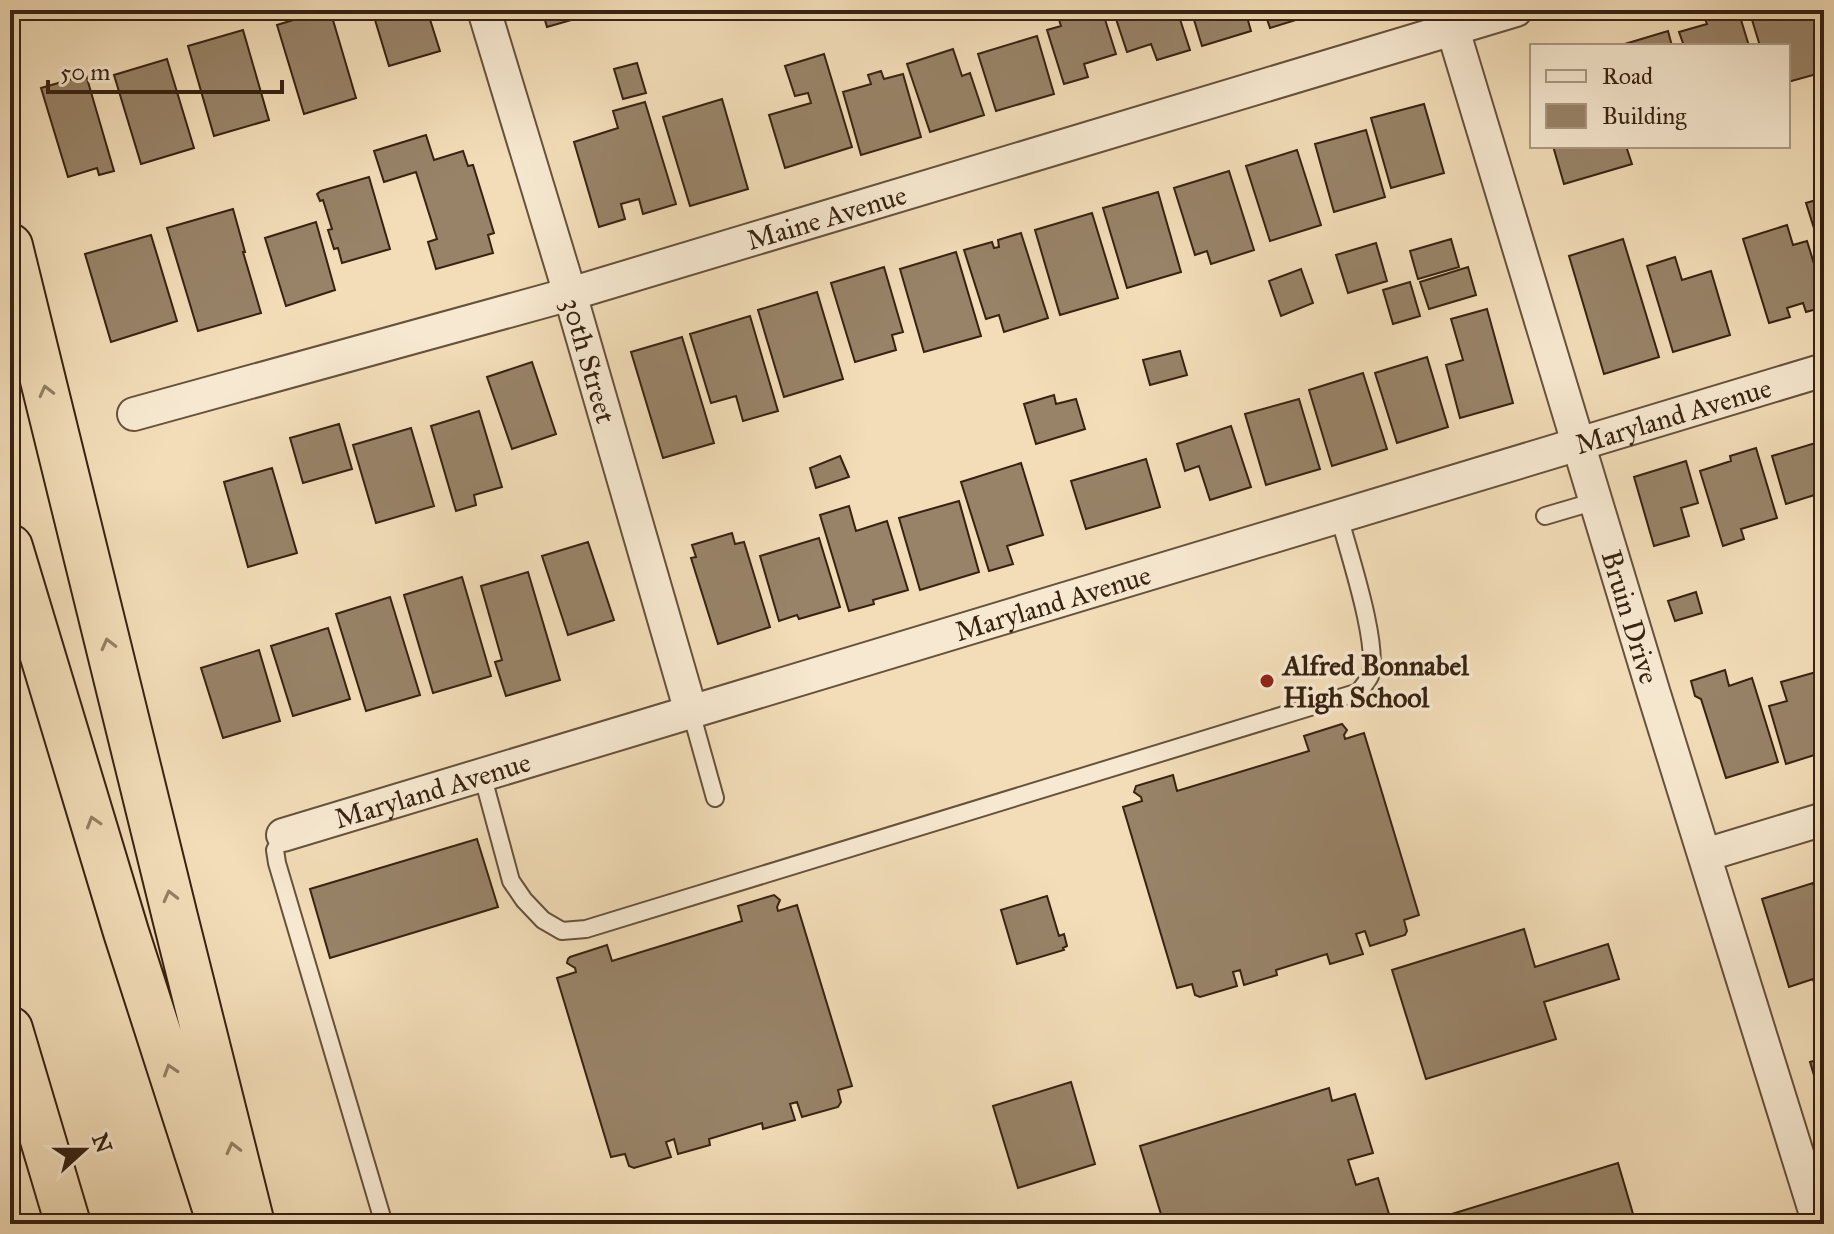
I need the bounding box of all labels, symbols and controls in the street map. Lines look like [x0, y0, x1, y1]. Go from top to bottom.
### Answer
scale bar [48, 44, 282, 94]
legend [1530, 44, 1790, 148]
text: 50 m [60, 57, 110, 87]
text: Road [1602, 61, 1653, 91]
text: Building [1602, 101, 1687, 131]
street label: Maine Avenue [742, 177, 911, 258]
street label: 30th Street [554, 294, 623, 427]
street label: Maryland Avenue [1571, 370, 1775, 462]
one-way arrow [38, 385, 55, 399]
street label: Bruin Drive [1593, 546, 1667, 688]
street label: Maryland Avenue [951, 557, 1155, 649]
one-way arrow [100, 637, 117, 651]
place label: Alfred Bonnabel High School [1281, 648, 1469, 715]
marker: Alfred Bonnabel High School [1258, 672, 1276, 690]
street label: Maryland Avenue [330, 744, 535, 836]
one-way arrow [86, 815, 102, 829]
one-way arrow [162, 890, 179, 904]
one-way arrow [163, 1063, 179, 1077]
north arrow [44, 1110, 124, 1190]
text: N [86, 1129, 118, 1157]
one-way arrow [226, 1142, 243, 1156]

